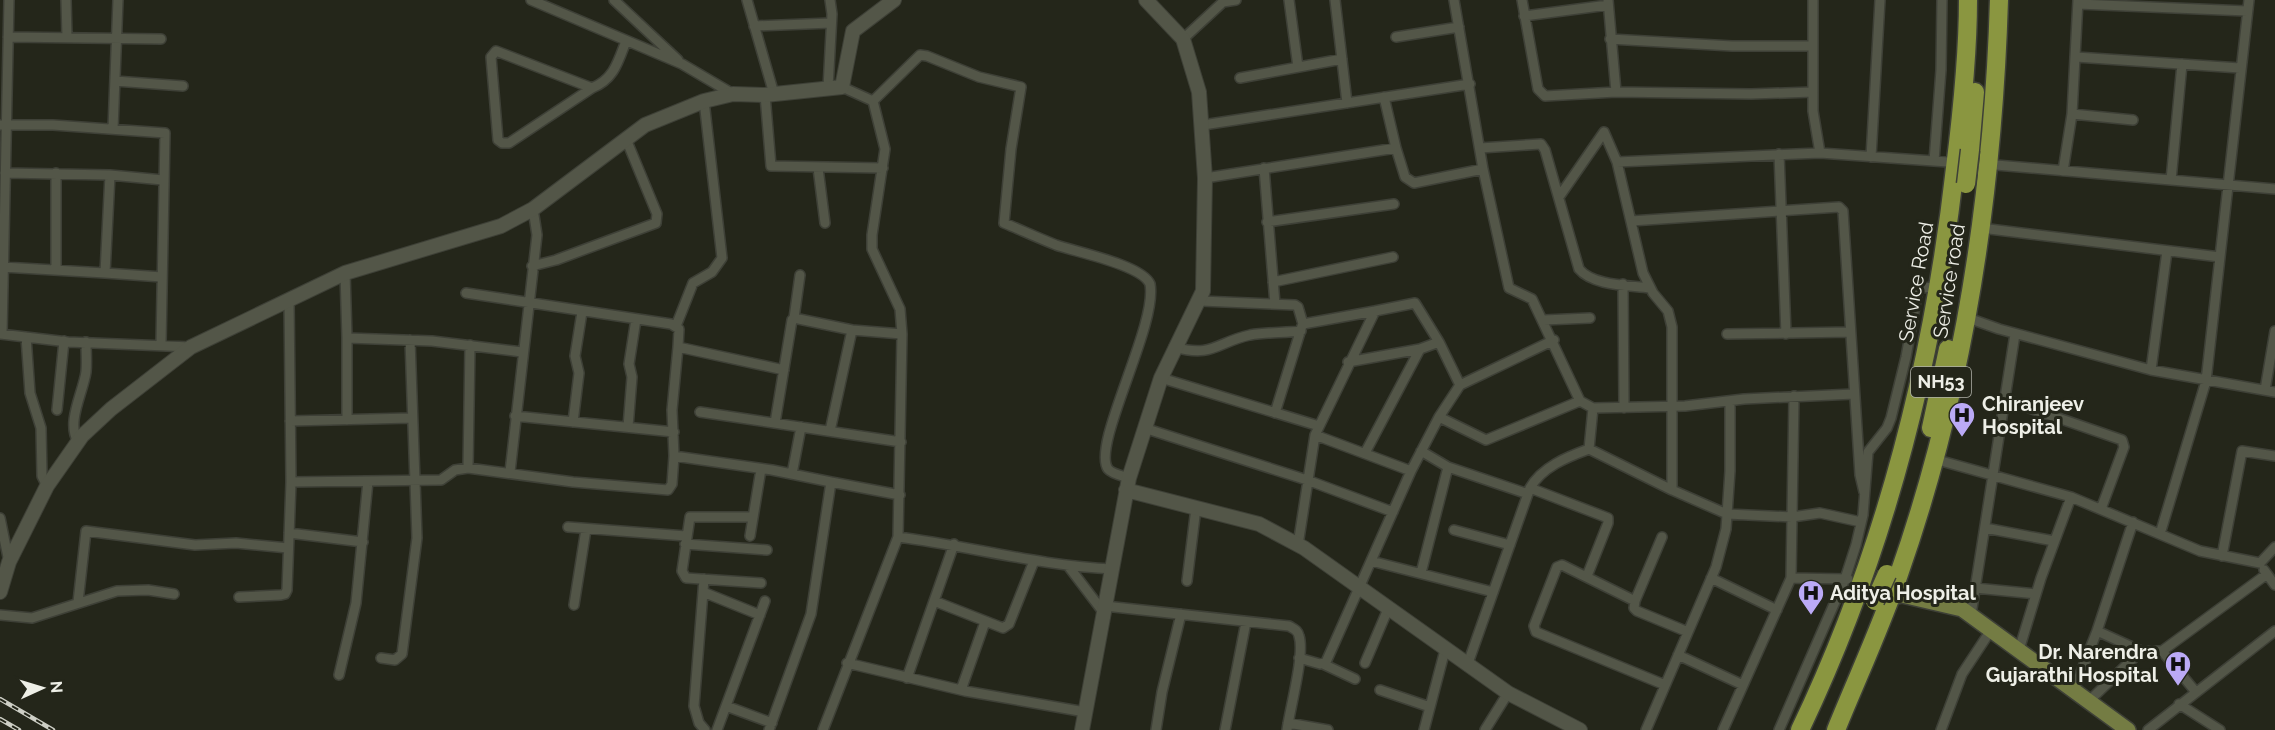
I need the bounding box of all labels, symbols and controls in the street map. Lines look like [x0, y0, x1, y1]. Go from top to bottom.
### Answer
street label: Service Road [1894, 220, 1938, 344]
street label: Service road [1928, 222, 1970, 340]
road number: NH53 [1911, 367, 1971, 397]
place label: Chiranjeev Hospital [1982, 392, 2084, 439]
hospital icon: Chiranjeev Hospital [1947, 400, 1977, 438]
hospital icon: Aditya Hospital [1796, 578, 1826, 616]
place label: Aditya Hospital [1830, 581, 1976, 605]
place label: Dr. Narendra Gujarathi Hospital [1986, 640, 2159, 687]
hospital icon: Dr. Narendra Gujarathi Hospital [2163, 649, 2193, 687]
north arrow [12, 658, 72, 718]
text: N [47, 680, 66, 694]

